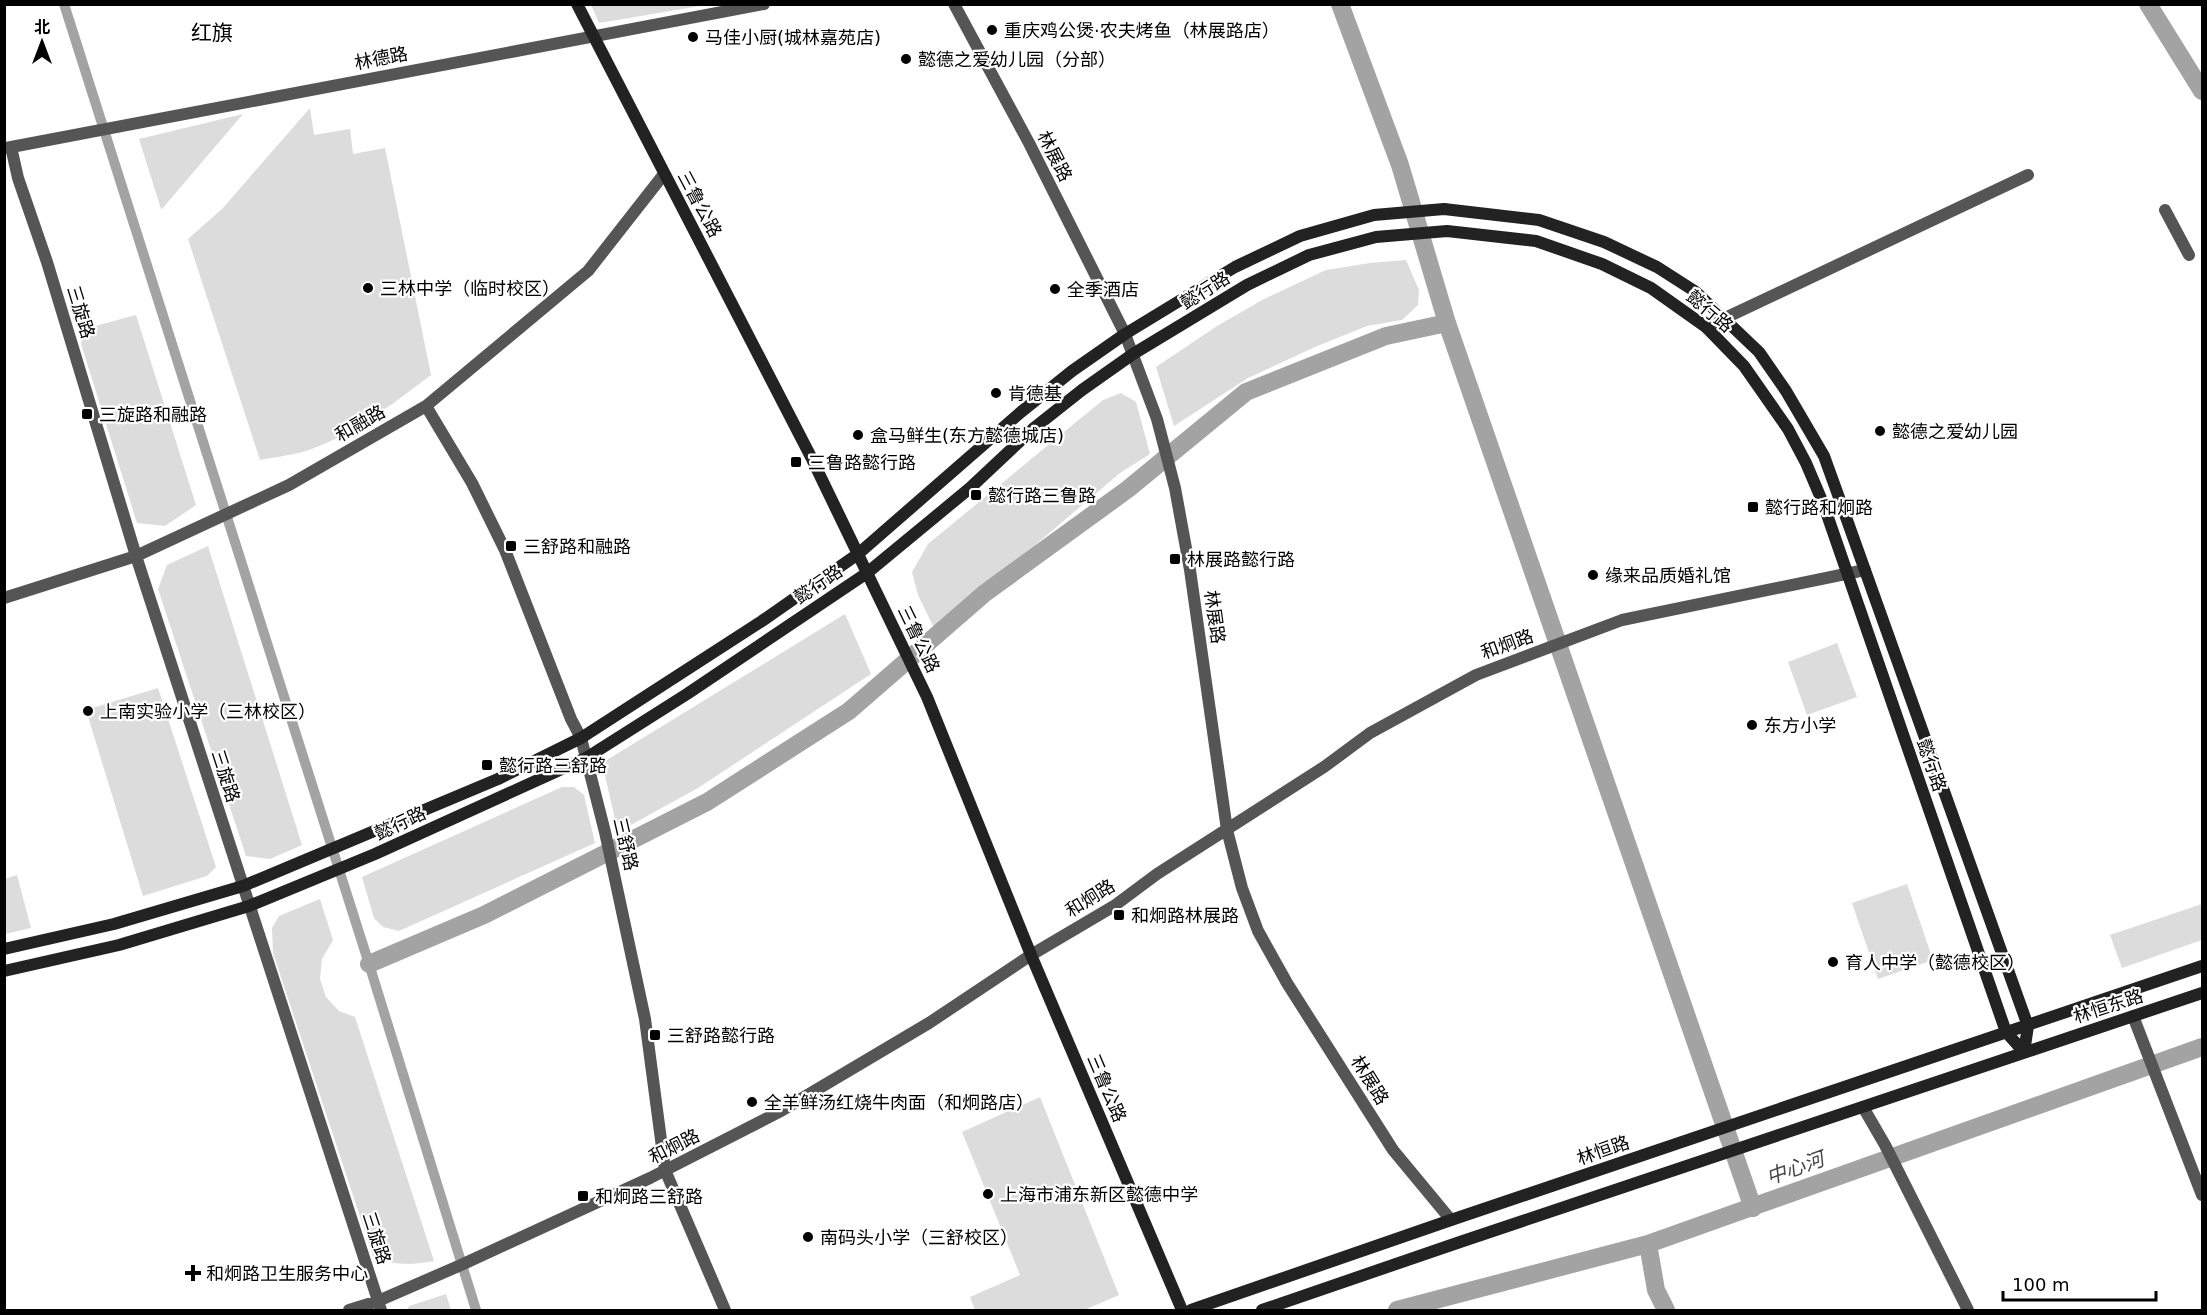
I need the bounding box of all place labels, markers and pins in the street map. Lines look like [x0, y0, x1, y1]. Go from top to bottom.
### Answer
place label: 重庆鸡公煲·农夫烤鱼（林展路店） [1004, 20, 1280, 41]
marker: 重庆鸡公煲·农夫烤鱼（林展路店） [985, 23, 999, 37]
place label: 马佳小厨(城林嘉苑店) [705, 27, 881, 48]
marker: 马佳小厨(城林嘉苑店) [686, 30, 700, 44]
place label: 懿德之爱幼儿园（分部） [918, 49, 1116, 70]
marker: 懿德之爱幼儿园（分部） [899, 52, 913, 66]
place label: 三林中学（临时校区） [380, 278, 560, 299]
place label: 全季酒店 [1067, 279, 1139, 300]
marker: 三林中学（临时校区） [361, 281, 375, 295]
marker: 全季酒店 [1048, 282, 1062, 296]
place label: 肯德基 [1008, 383, 1062, 404]
marker: 肯德基 [989, 386, 1003, 400]
place label: 三旋路和融路 [99, 404, 207, 425]
marker: 三旋路和融路 [80, 407, 94, 421]
place label: 懿德之爱幼儿园 [1892, 421, 2018, 442]
marker: 懿德之爱幼儿园 [1873, 424, 1887, 438]
place label: 盒马鲜生(东方懿德城店) [870, 425, 1064, 446]
marker: 盒马鲜生(东方懿德城店) [851, 428, 865, 442]
place label: 三鲁路懿行路 [808, 452, 916, 473]
marker: 三鲁路懿行路 [789, 455, 803, 469]
place label: 懿行路三鲁路 [988, 485, 1096, 506]
marker: 懿行路三鲁路 [969, 488, 983, 502]
place label: 懿行路和炯路 [1765, 497, 1873, 518]
marker: 懿行路和炯路 [1746, 500, 1760, 514]
place label: 三舒路和融路 [523, 536, 631, 557]
marker: 三舒路和融路 [504, 539, 518, 553]
place label: 林展路懿行路 [1187, 549, 1295, 570]
marker: 林展路懿行路 [1168, 552, 1182, 566]
place label: 缘来品质婚礼馆 [1605, 565, 1731, 586]
marker: 缘来品质婚礼馆 [1586, 568, 1600, 582]
place label: 上南实验小学（三林校区） [100, 701, 316, 722]
marker: 上南实验小学（三林校区） [81, 704, 95, 718]
place label: 东方小学 [1764, 715, 1836, 736]
marker: 东方小学 [1745, 718, 1759, 732]
place label: 懿行路三舒路 [499, 755, 607, 776]
marker: 懿行路三舒路 [480, 758, 494, 772]
place label: 和炯路林展路 [1131, 905, 1239, 926]
marker: 和炯路林展路 [1112, 908, 1126, 922]
place label: 育人中学（懿德校区） [1845, 952, 2025, 973]
marker: 育人中学（懿德校区） [1826, 955, 1840, 969]
place label: 三舒路懿行路 [667, 1025, 775, 1046]
marker: 三舒路懿行路 [648, 1028, 662, 1042]
place label: 全羊鲜汤红烧牛肉面（和炯路店） [764, 1092, 1034, 1113]
marker: 全羊鲜汤红烧牛肉面（和炯路店） [745, 1095, 759, 1109]
place label: 上海市浦东新区懿德中学 [1000, 1184, 1198, 1205]
place label: 和炯路三舒路 [595, 1186, 703, 1207]
marker: 上海市浦东新区懿德中学 [981, 1187, 995, 1201]
marker: 和炯路三舒路 [576, 1189, 590, 1203]
place label: 南码头小学（三舒校区） [820, 1227, 1018, 1248]
marker: 南码头小学（三舒校区） [801, 1230, 815, 1244]
place label: 和炯路卫生服务中心 [206, 1263, 368, 1284]
marker: 和炯路卫生服务中心 [184, 1264, 202, 1282]

